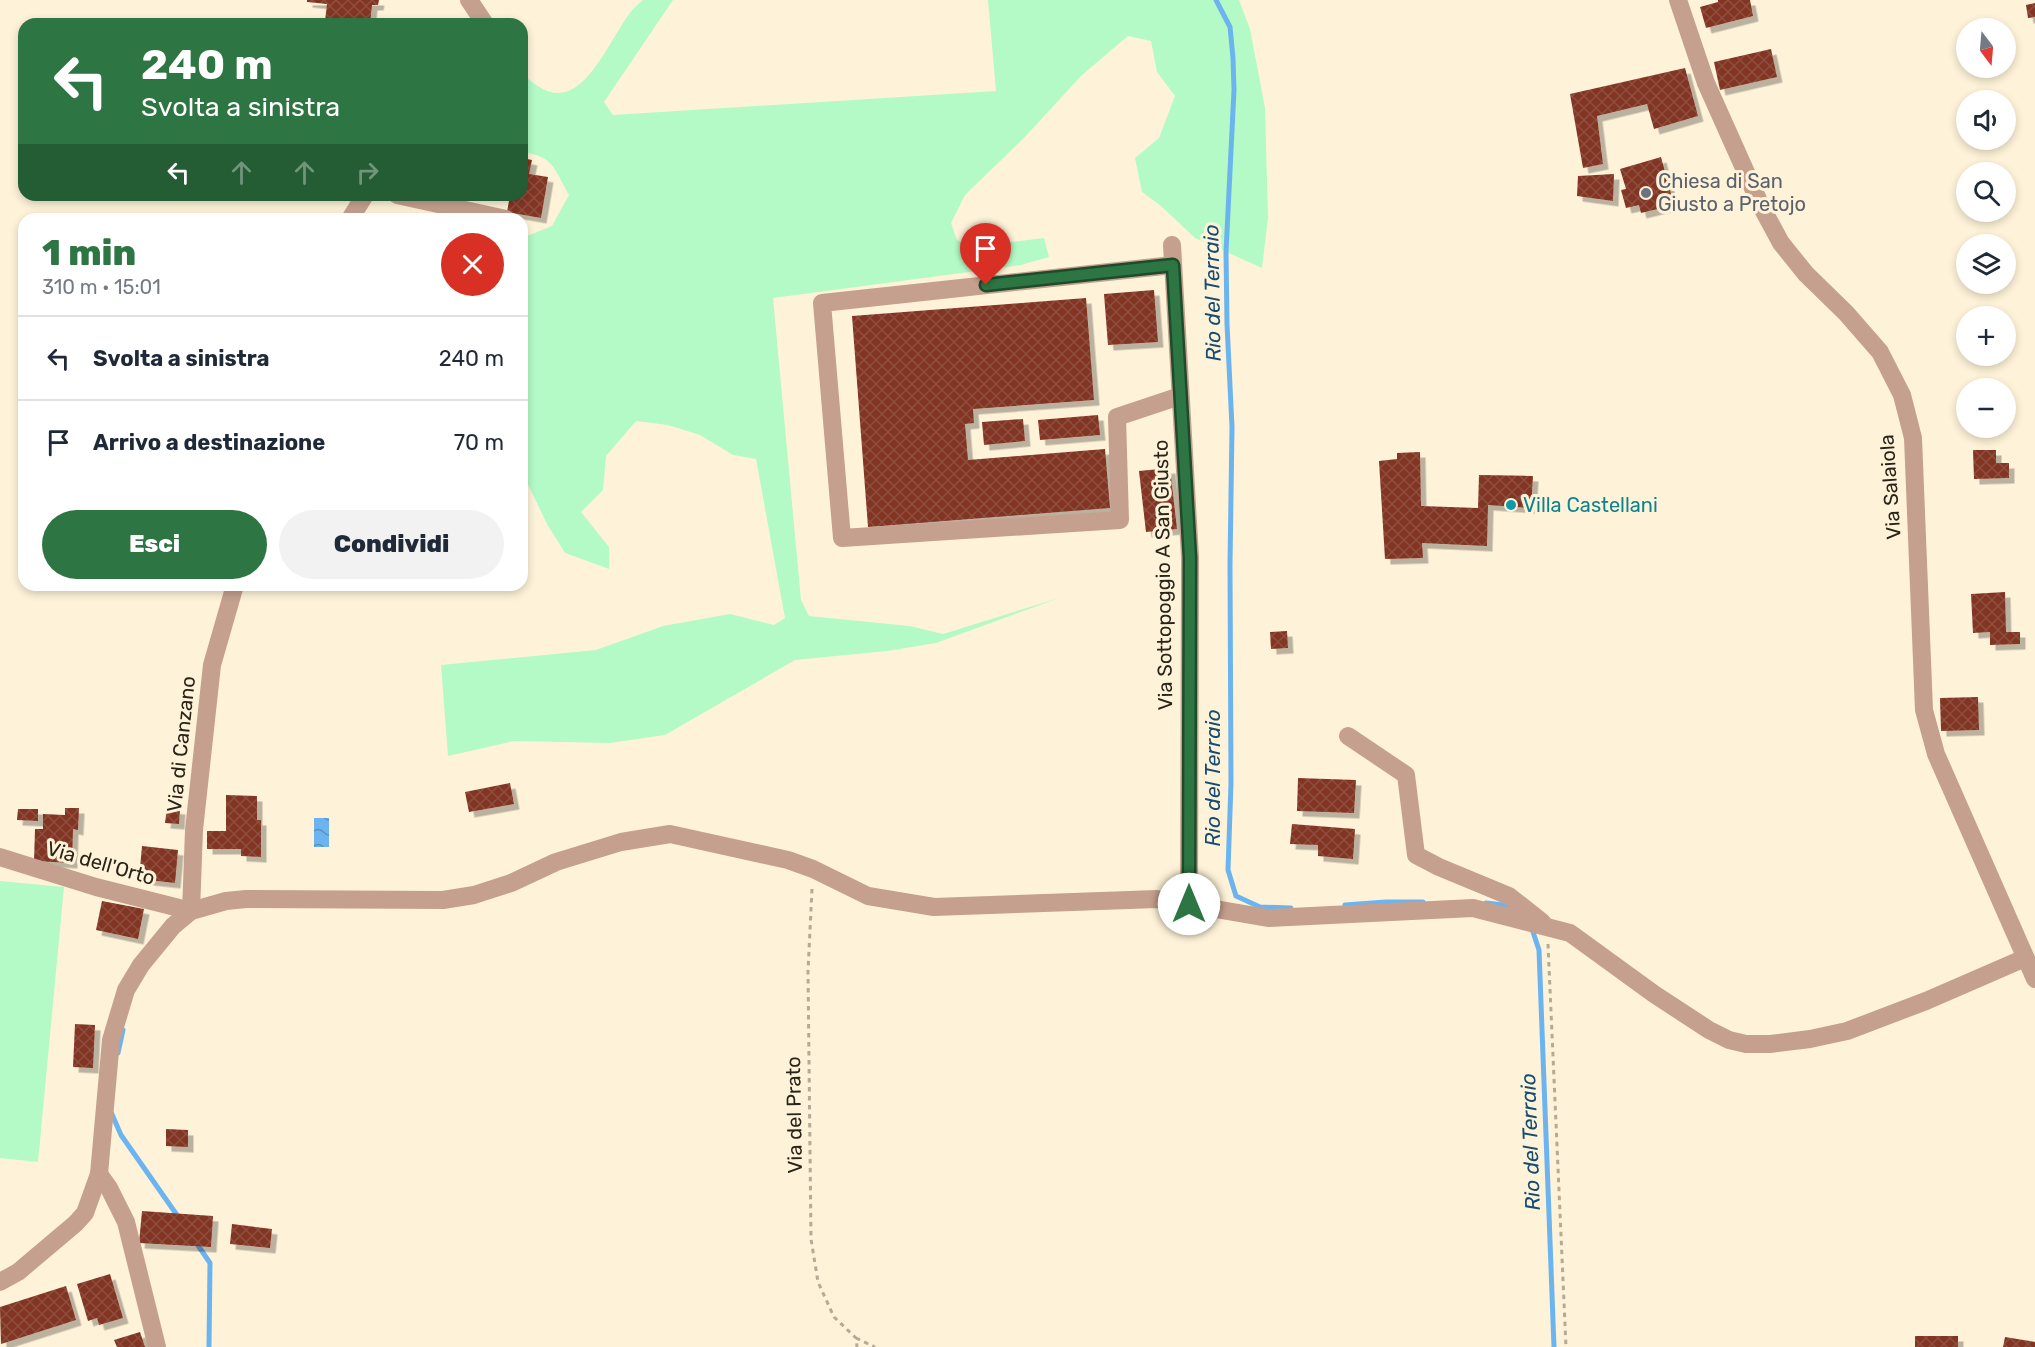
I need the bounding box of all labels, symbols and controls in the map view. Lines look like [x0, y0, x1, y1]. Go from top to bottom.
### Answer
north arrow [1956, 18, 2016, 78]
map controls [1956, 18, 2016, 438]
text: 240 m [141, 40, 273, 90]
icon: left [42, 42, 120, 120]
button: sound [1956, 90, 2016, 150]
text: Svolta a sinistra [141, 91, 340, 123]
icon: left [162, 156, 195, 189]
icon: ahead [225, 156, 258, 189]
icon: ahead [288, 156, 321, 189]
icon: right [351, 156, 384, 189]
button: search [1956, 162, 2016, 222]
place label: Chiesa di San Giusto a Pretojo [1658, 169, 1806, 216]
marker: Chiesa di San Giusto a Pretojo [1639, 186, 1653, 200]
pin [960, 223, 1011, 285]
water label: Rio del Terraio [1198, 224, 1226, 362]
text: 1 min [42, 231, 136, 274]
icon: arrive [969, 232, 1002, 265]
button: close [441, 233, 504, 296]
button: layers [1956, 234, 2016, 294]
text: 310 m · 15:01 [42, 275, 161, 299]
button: + [1956, 306, 2016, 366]
icon: left [42, 342, 75, 375]
text: Svolta a sinistra [93, 345, 270, 372]
text: 240 m [439, 345, 504, 372]
button: − [1956, 378, 2016, 438]
icon: arrive [42, 426, 75, 459]
text: Arrivo a destinazione [93, 429, 325, 456]
text: 70 m [454, 429, 504, 456]
street label: Via Salaiola [1874, 434, 1906, 540]
street label: Via Sottopoggio A San Giusto [1149, 439, 1177, 711]
place label: Villa Castellani [1523, 493, 1658, 517]
marker: Villa Castellani [1504, 498, 1518, 512]
button: Esci [42, 510, 267, 579]
button: Condividi [279, 510, 504, 579]
street label: Via di Canzano [162, 675, 200, 813]
water label: Rio del Terraio [1200, 709, 1225, 847]
street label: Via dell'Orto [44, 836, 158, 890]
position arrow [1157, 872, 1221, 936]
street label: Via del Prato [781, 1056, 807, 1174]
water label: Rio del Terraio [1515, 1073, 1545, 1211]

